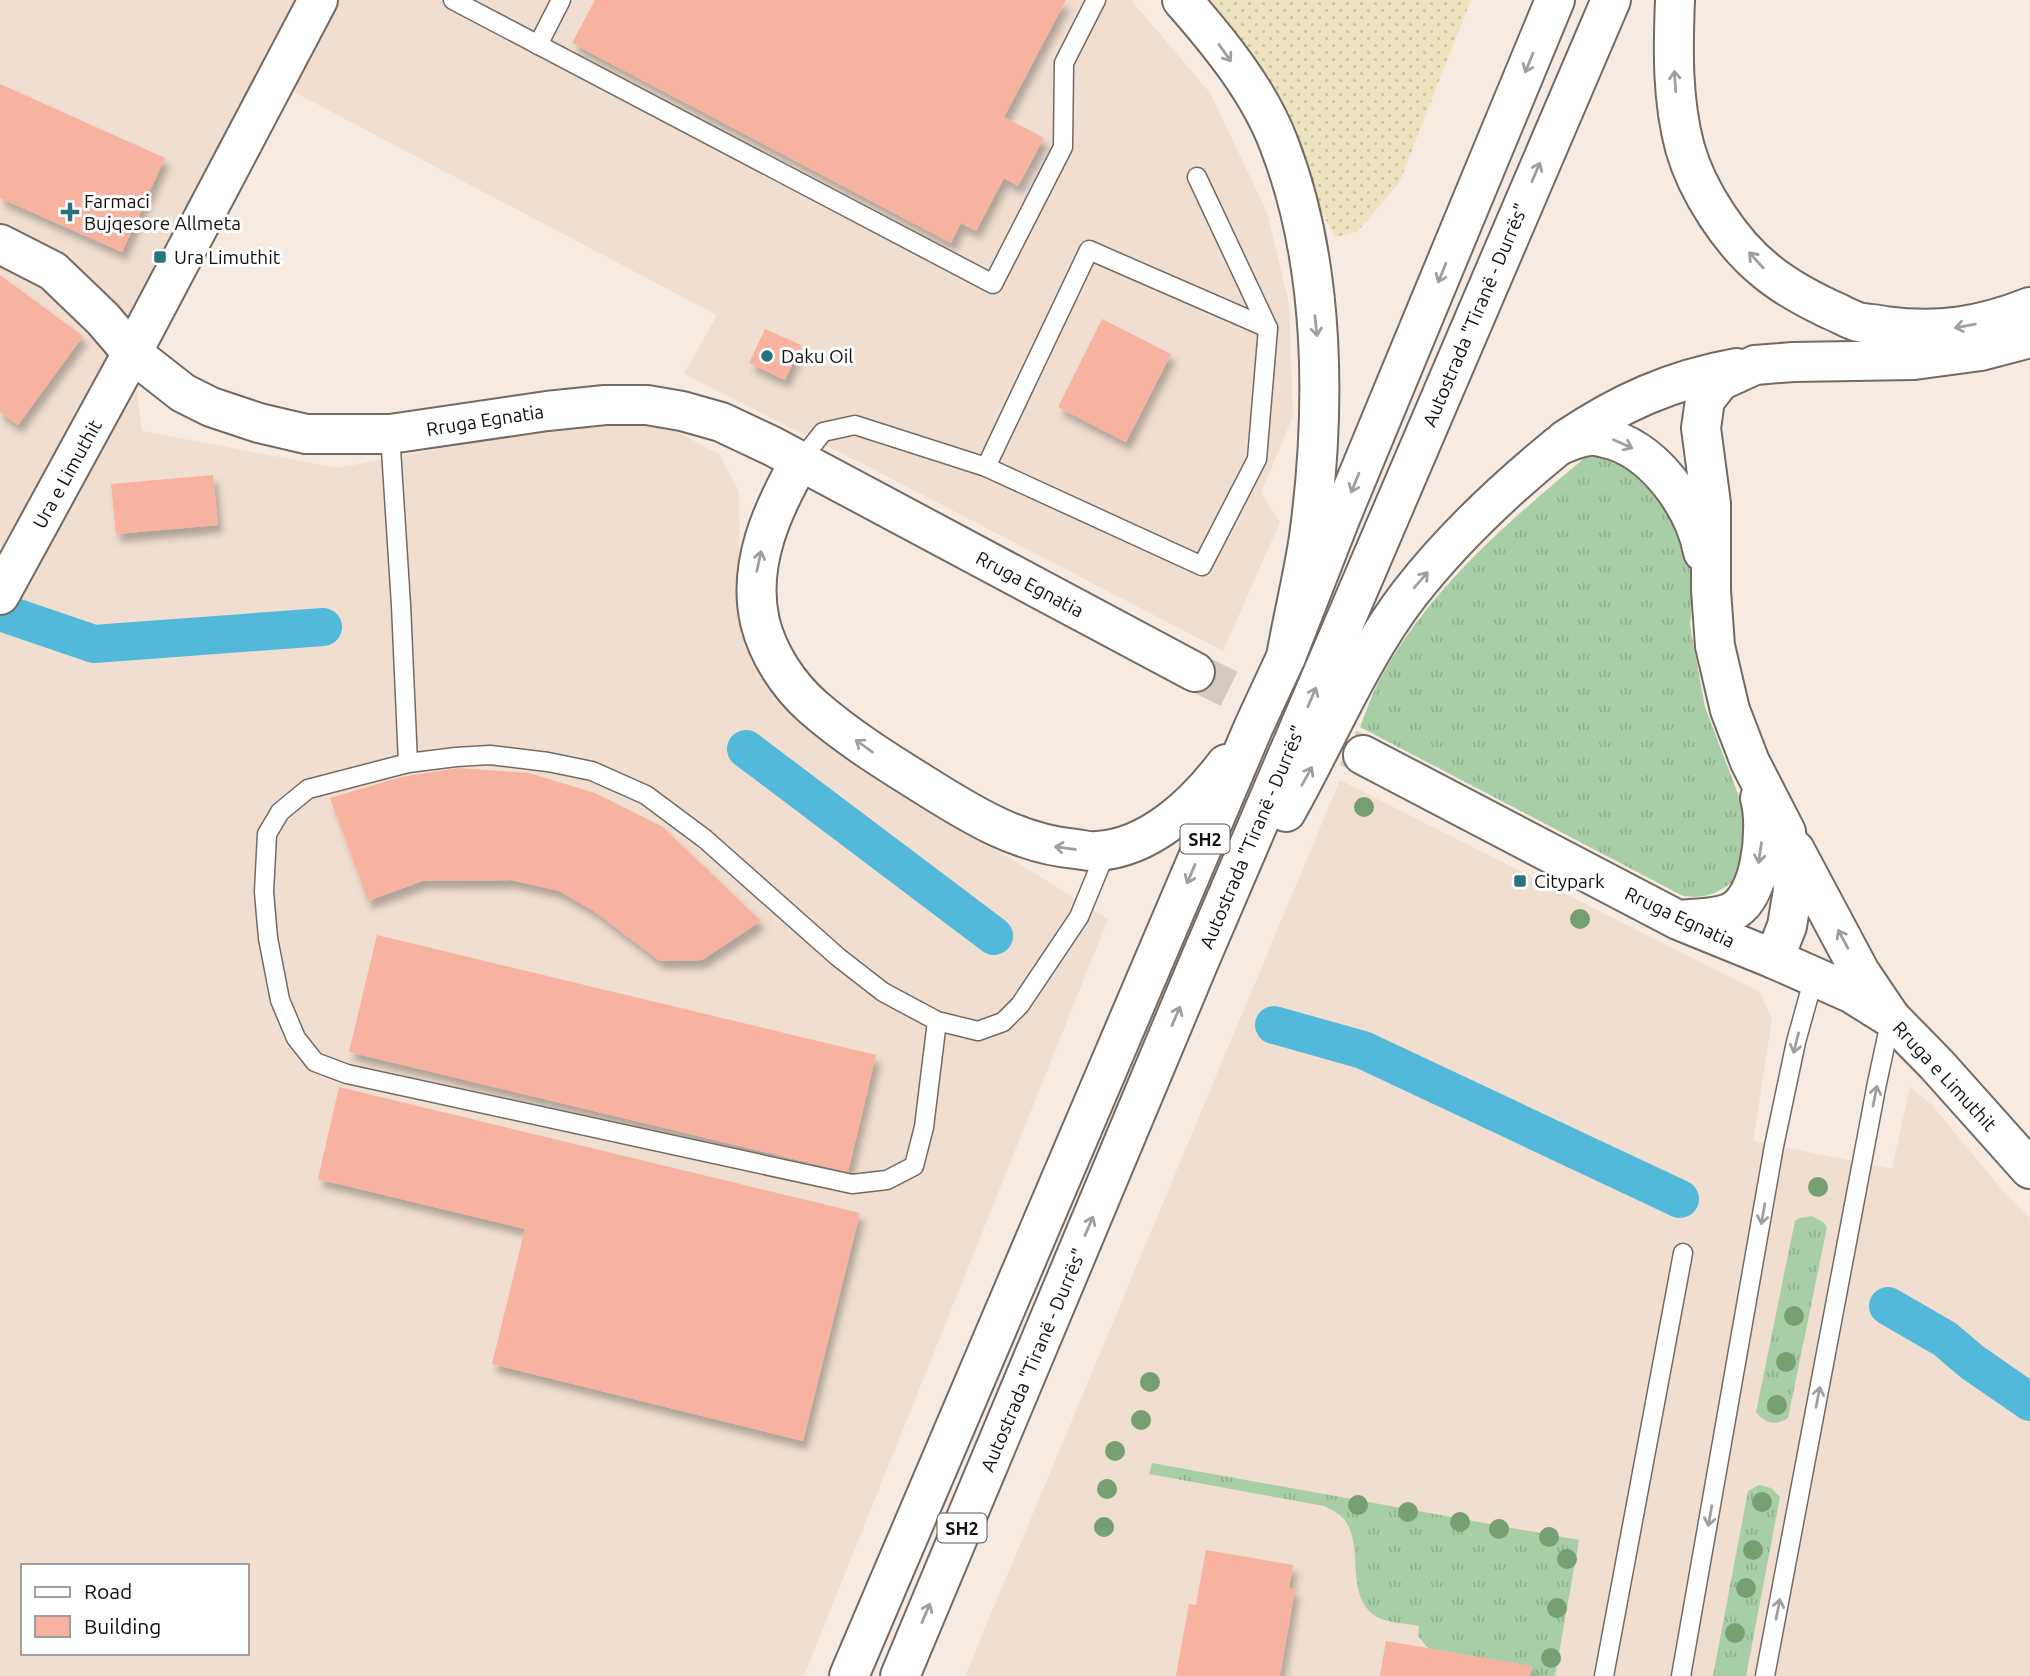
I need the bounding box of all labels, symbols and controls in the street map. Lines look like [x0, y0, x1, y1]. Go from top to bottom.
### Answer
one-way arrow [1217, 43, 1232, 62]
one-way arrow [1522, 52, 1535, 73]
one-way arrow [1668, 70, 1681, 93]
one-way arrow [1531, 162, 1544, 183]
place label: Farmaci Bujqesore Allmeta [84, 190, 241, 234]
street label: Autostrada "Tiranë - Durrës" [1418, 200, 1532, 430]
marker: Farmaci Bujqesore Allmeta [62, 204, 78, 220]
place label: Ura Limuthit [174, 246, 281, 268]
marker: Ura Limuthit [152, 249, 168, 265]
one-way arrow [1747, 252, 1764, 269]
one-way arrow [1435, 262, 1448, 284]
one-way arrow [1310, 314, 1323, 337]
one-way arrow [1954, 320, 1977, 333]
place label: Daku Oil [781, 345, 853, 367]
marker: Daku Oil [759, 348, 775, 364]
street label: Rruga Egnatia [425, 400, 545, 440]
street label: Ura e Limuthit [28, 415, 106, 532]
one-way arrow [1612, 439, 1633, 452]
one-way arrow [1348, 472, 1361, 494]
street label: Rruga Egnatia [972, 546, 1088, 622]
one-way arrow [753, 550, 767, 573]
one-way arrow [1413, 571, 1429, 589]
one-way arrow [1306, 686, 1319, 708]
street label: Autostrada "Tiranë - Durrës" [1195, 722, 1309, 952]
one-way arrow [855, 739, 874, 753]
one-way arrow [1300, 766, 1314, 787]
road number: SH2 [1180, 824, 1230, 854]
one-way arrow [1054, 841, 1077, 854]
one-way arrow [1753, 841, 1766, 864]
one-way arrow [1183, 862, 1196, 884]
place label: Citypark [1534, 870, 1605, 892]
marker: Citypark [1512, 873, 1528, 889]
street label: Rruga Egnatia [1622, 882, 1738, 952]
one-way arrow [1835, 930, 1849, 950]
one-way arrow [1170, 1006, 1183, 1028]
street label: Rruga e Limuthit [1889, 1017, 2002, 1136]
one-way arrow [1789, 1031, 1802, 1054]
one-way arrow [1869, 1085, 1882, 1108]
one-way arrow [1755, 1202, 1769, 1224]
one-way arrow [1083, 1216, 1096, 1238]
street label: Autostrada "Tiranë - Durrës" [976, 1245, 1090, 1475]
one-way arrow [1811, 1386, 1825, 1409]
one-way arrow [1703, 1504, 1716, 1527]
road number: SH2 [937, 1513, 986, 1542]
legend [21, 1564, 248, 1655]
text: Road [84, 1579, 132, 1603]
one-way arrow [1772, 1598, 1785, 1621]
one-way arrow [921, 1603, 934, 1624]
text: Building [84, 1614, 161, 1638]

